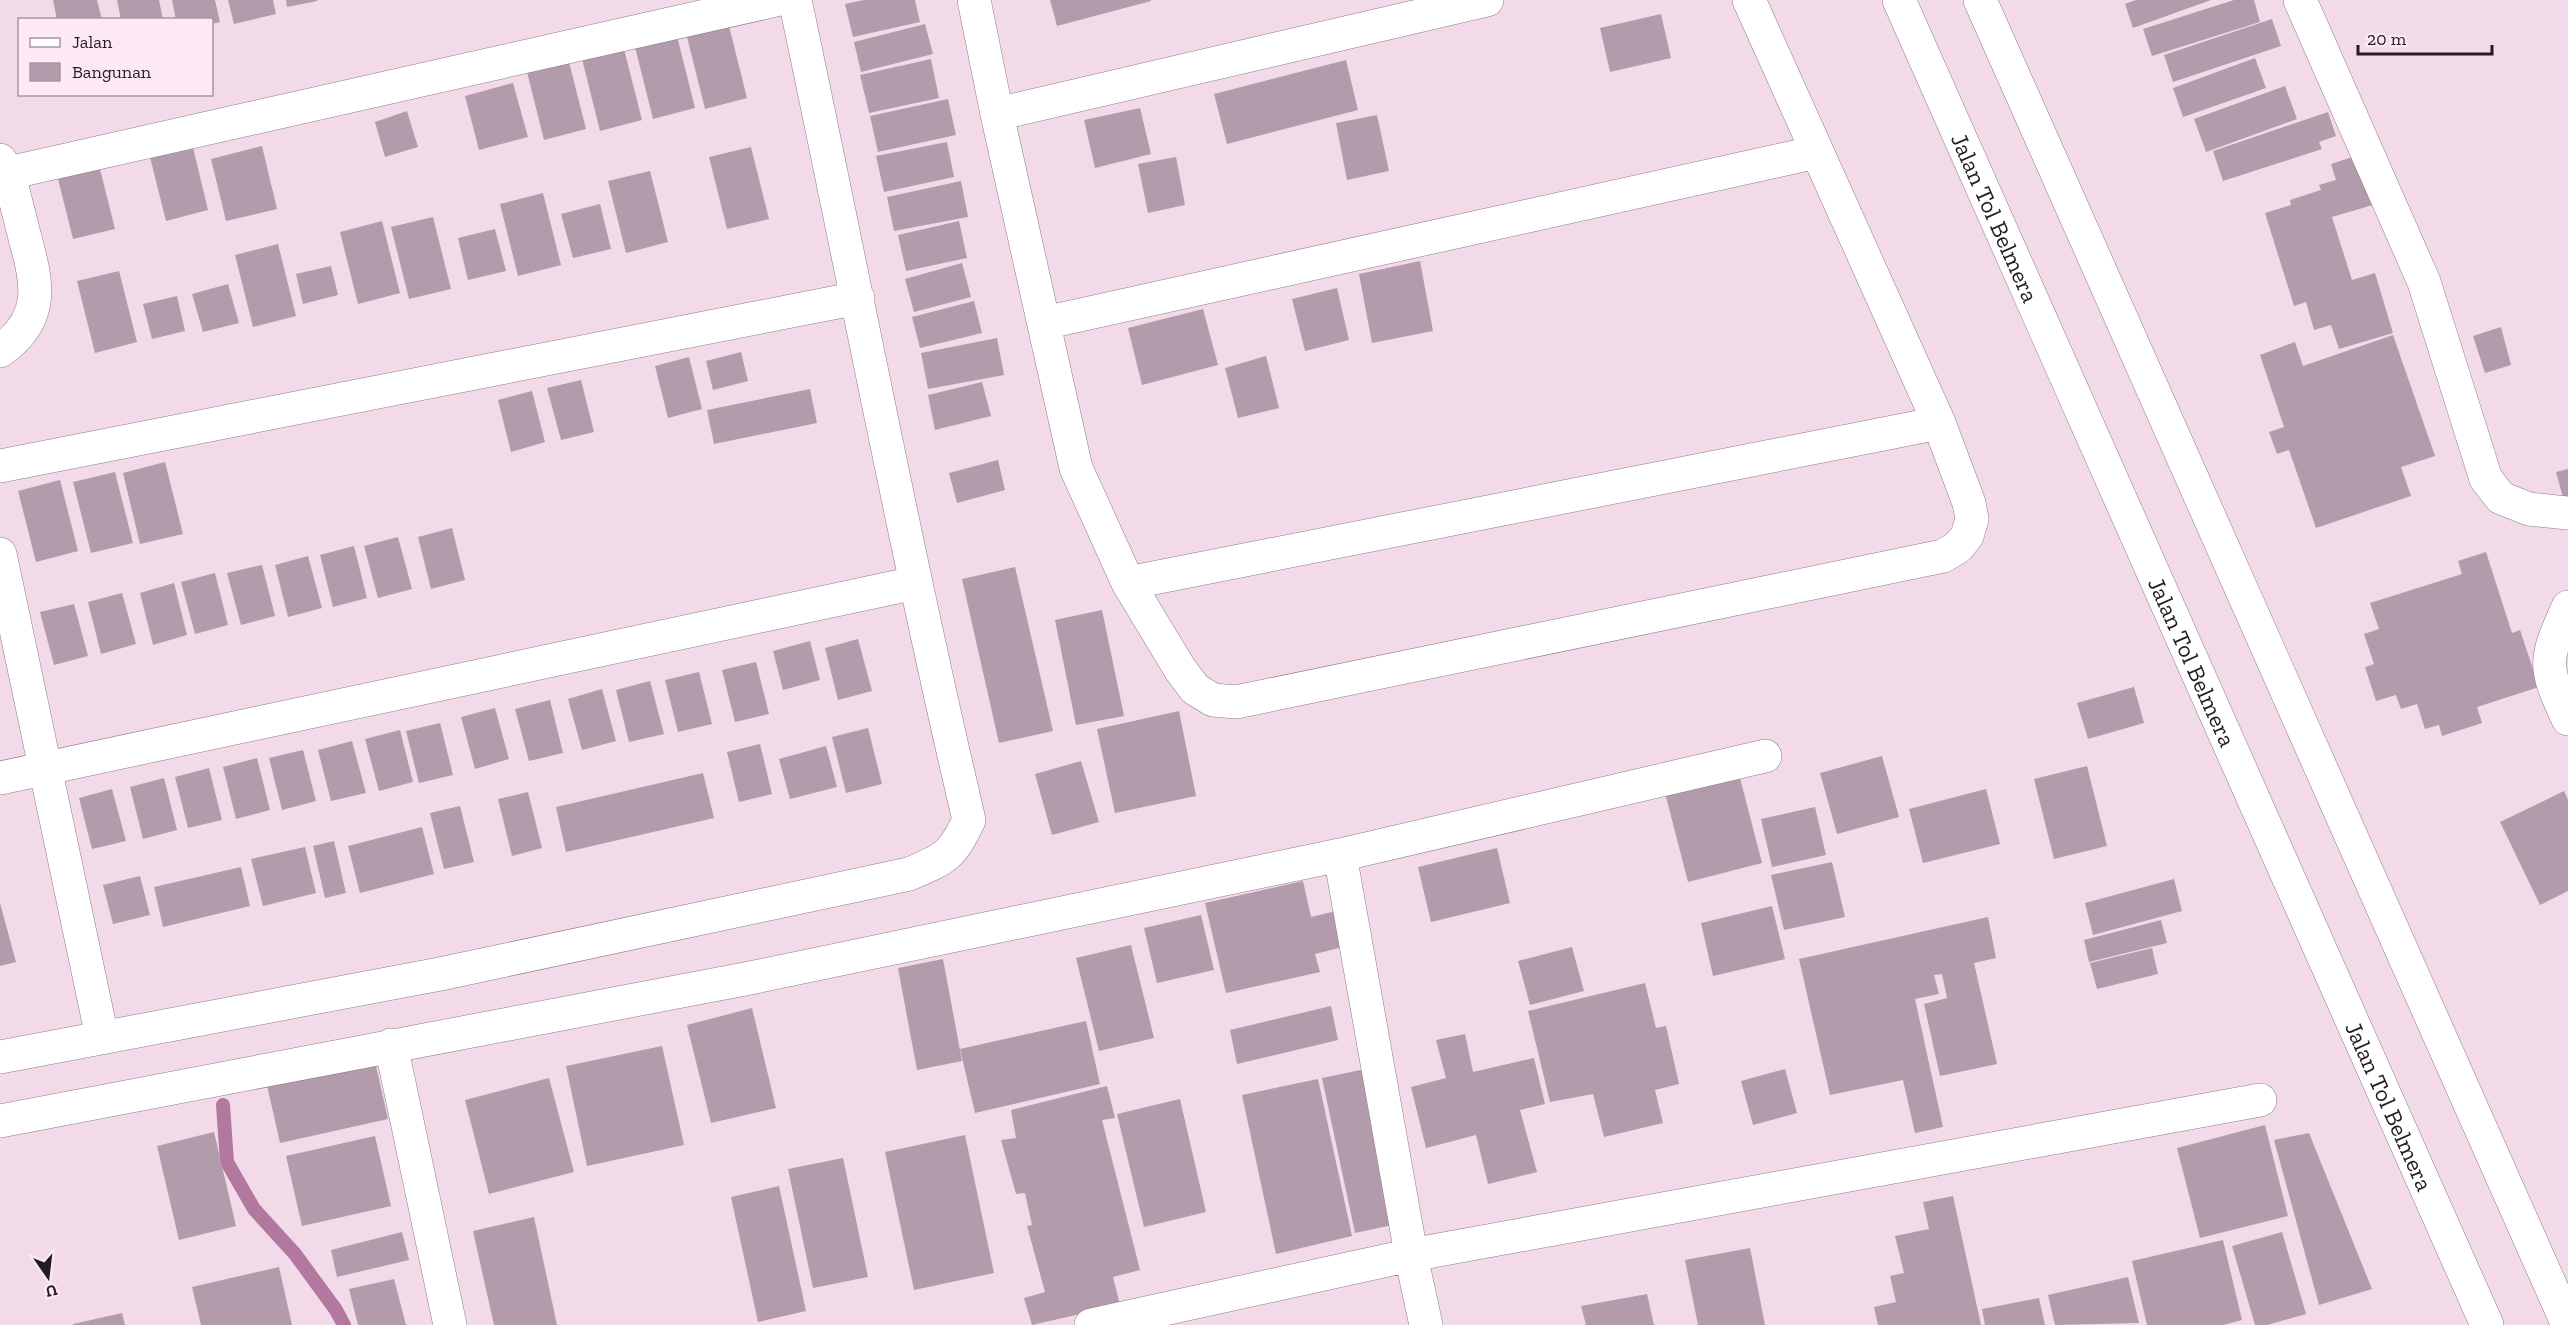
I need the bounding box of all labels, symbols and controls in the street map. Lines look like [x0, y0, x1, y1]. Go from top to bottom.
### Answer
legend [18, 18, 213, 96]
scale bar [2358, 18, 2492, 56]
text: 20 m [2367, 28, 2407, 50]
text: Jalan [72, 31, 113, 53]
text: Bangunan [72, 61, 152, 83]
street label: Jalan Tol Belmera [1945, 128, 2046, 307]
street label: Jalan Tol Belmera [2142, 573, 2243, 751]
street label: Jalan Tol Belmera [2340, 1017, 2440, 1195]
north arrow [18, 1247, 78, 1307]
text: U [43, 1280, 59, 1302]

